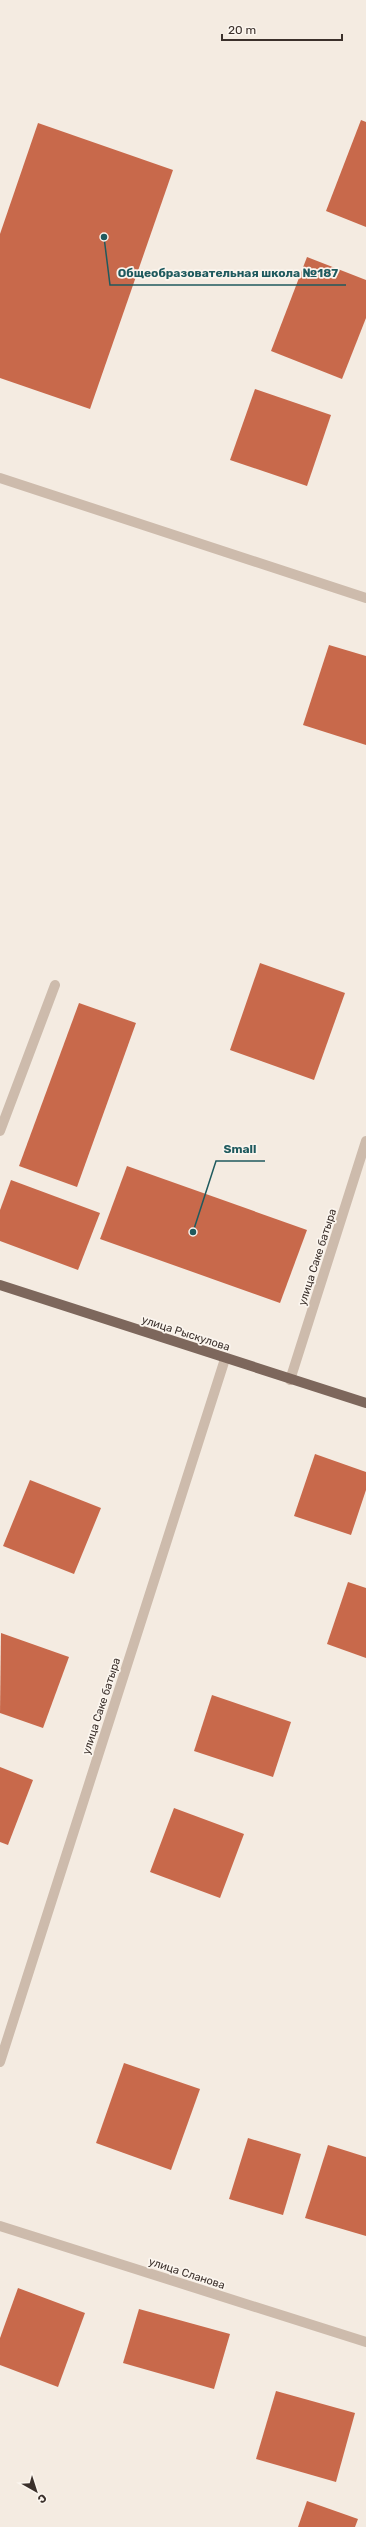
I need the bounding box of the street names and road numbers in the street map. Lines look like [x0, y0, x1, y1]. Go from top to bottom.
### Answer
street label: улица Саке батыра [296, 1207, 339, 1307]
street label: улица Рыскулова [140, 1313, 231, 1354]
street label: улица Саке батыра [80, 1656, 123, 1756]
street label: улица Сланова [147, 2255, 227, 2292]

